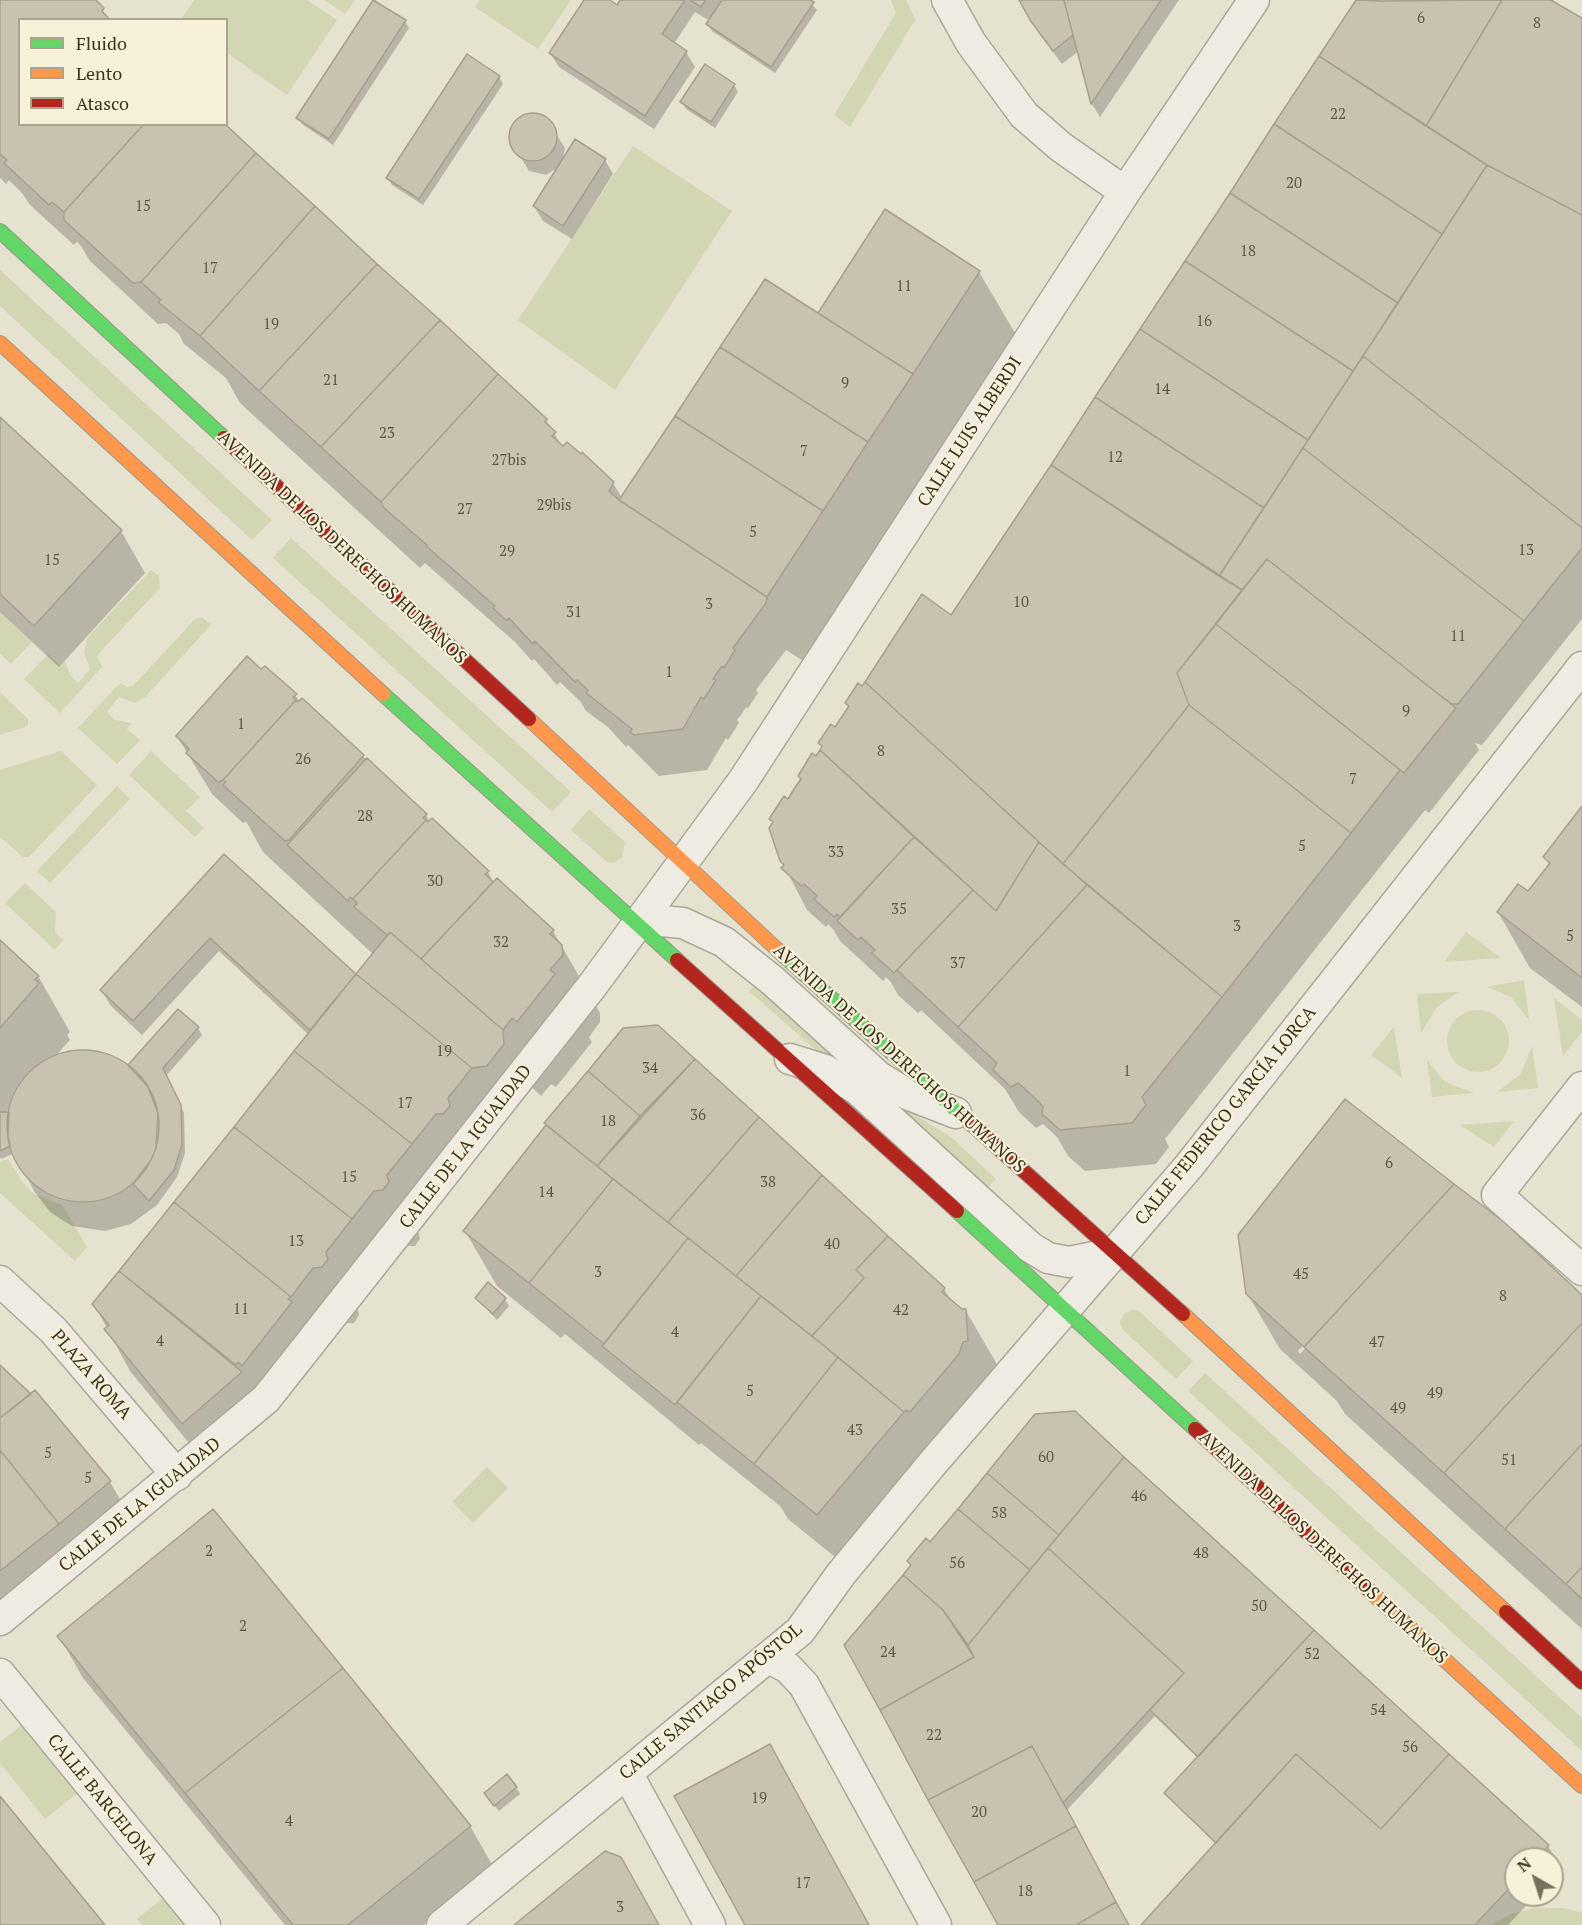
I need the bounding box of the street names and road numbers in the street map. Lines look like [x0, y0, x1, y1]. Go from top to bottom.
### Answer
street label: CALLE LUIS ALBERDI [913, 353, 1027, 511]
street label: AVENIDA DE LOS DERECHOS HUMANOS [213, 427, 471, 669]
street label: AVENIDA DE LOS DERECHOS HUMANOS [768, 940, 1030, 1178]
street label: CALLE FEDERICO GARCÍA LORCA [1131, 1002, 1321, 1230]
street label: CALLE DE LA IGUALDAD [395, 1061, 537, 1233]
street label: PLAZA ROMA [46, 1326, 136, 1424]
street label: AVENIDA DE LOS DERECHOS HUMANOS [1194, 1427, 1452, 1669]
street label: CALLE DE LA IGUALDAD [55, 1433, 225, 1577]
street label: CALLE SANTIAGO APÓSTOL [615, 1619, 807, 1785]
street label: CALLE BARCELONA [42, 1730, 162, 1870]

